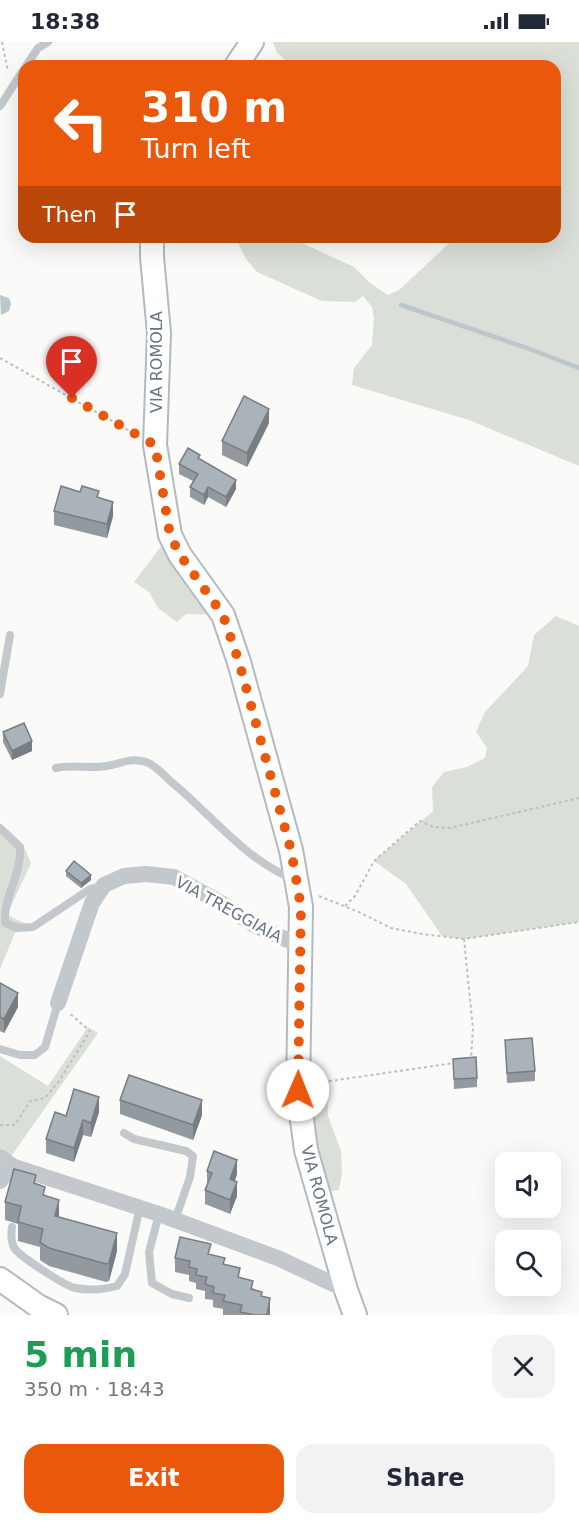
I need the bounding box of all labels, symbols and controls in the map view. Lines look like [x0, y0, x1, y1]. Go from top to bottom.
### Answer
text: 18:38 [30, 9, 100, 34]
text: 310 m [141, 83, 287, 132]
icon: left [42, 84, 120, 162]
text: Turn left [141, 133, 251, 164]
icon: arrive [109, 198, 142, 231]
text: Then [42, 202, 97, 227]
street label: VIA ROMOLA [147, 311, 166, 413]
pin [46, 336, 97, 398]
icon: arrive [55, 345, 88, 378]
street label: VIA TREGGIAIA [172, 872, 285, 947]
position arrow [266, 1058, 330, 1122]
street label: VIA ROMOLA [297, 1143, 342, 1247]
map controls [495, 1152, 561, 1296]
button: sound [495, 1152, 561, 1218]
button: search [495, 1230, 561, 1296]
text: 5 min [24, 1334, 137, 1375]
button: close [492, 1335, 555, 1398]
text: 350 m · 18:43 [24, 1377, 165, 1401]
button: Exit [24, 1444, 284, 1513]
button: Share [296, 1444, 555, 1513]

